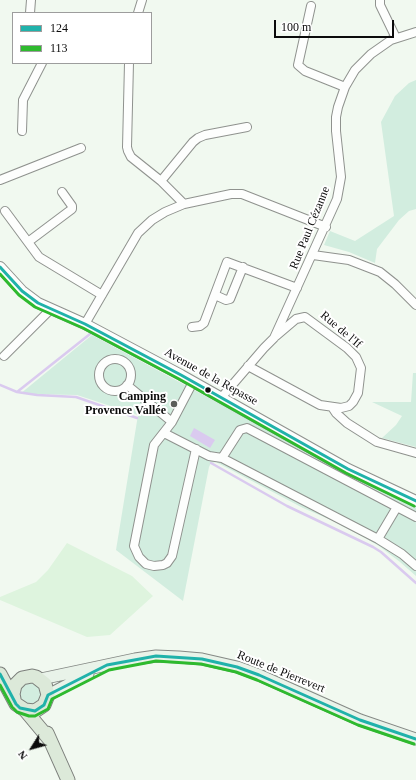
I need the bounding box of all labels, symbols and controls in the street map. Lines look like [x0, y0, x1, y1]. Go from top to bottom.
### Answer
legend [12, 12, 152, 64]
scale bar [276, 12, 396, 38]
text: 100 m [281, 20, 311, 34]
text: 124 [50, 21, 68, 35]
text: 113 [50, 41, 68, 55]
street label: Rue Paul Cézanne [287, 185, 333, 271]
street label: Rue de l'If [317, 308, 365, 352]
street label: Avenue de la Repasse [162, 345, 260, 409]
unlabelled marker [203, 385, 213, 395]
place label: Camping Provence Vallée [85, 390, 166, 418]
marker: Camping Provence Vallée [169, 399, 179, 409]
street label: Route de Pierrevert [235, 648, 327, 696]
north arrow [12, 728, 52, 768]
text: N [15, 748, 30, 762]

